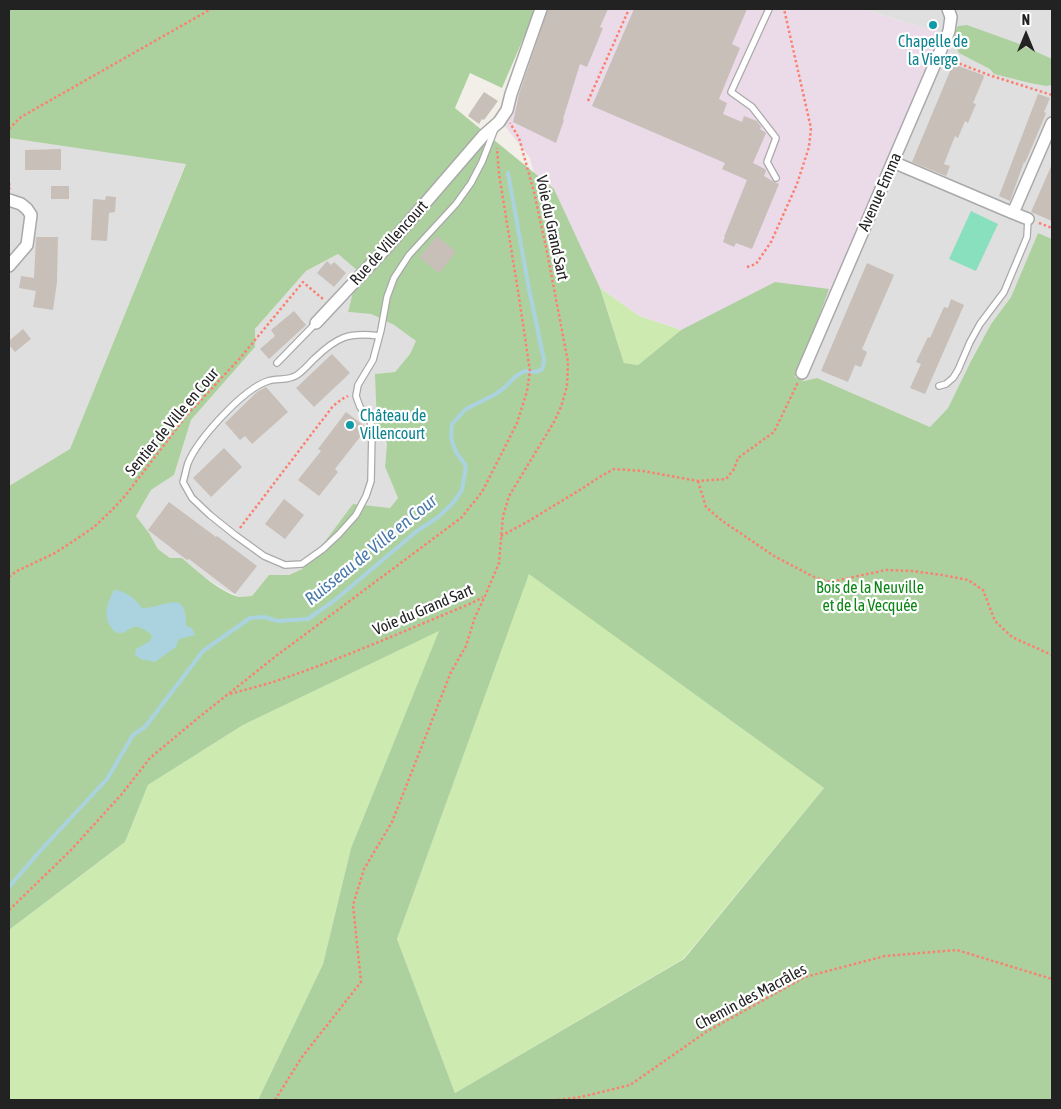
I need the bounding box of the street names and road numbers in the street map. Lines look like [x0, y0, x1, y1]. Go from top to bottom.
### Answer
street label: Avenue Emma [854, 150, 906, 234]
street label: Voie du Grand Sart [532, 174, 572, 282]
street label: Rue de Villencourt [346, 197, 432, 289]
street label: Sentier de Ville en Cour [121, 364, 223, 480]
street label: Voie du Grand Sart [370, 580, 476, 640]
street label: Chemin des Macrâles [692, 960, 810, 1034]

